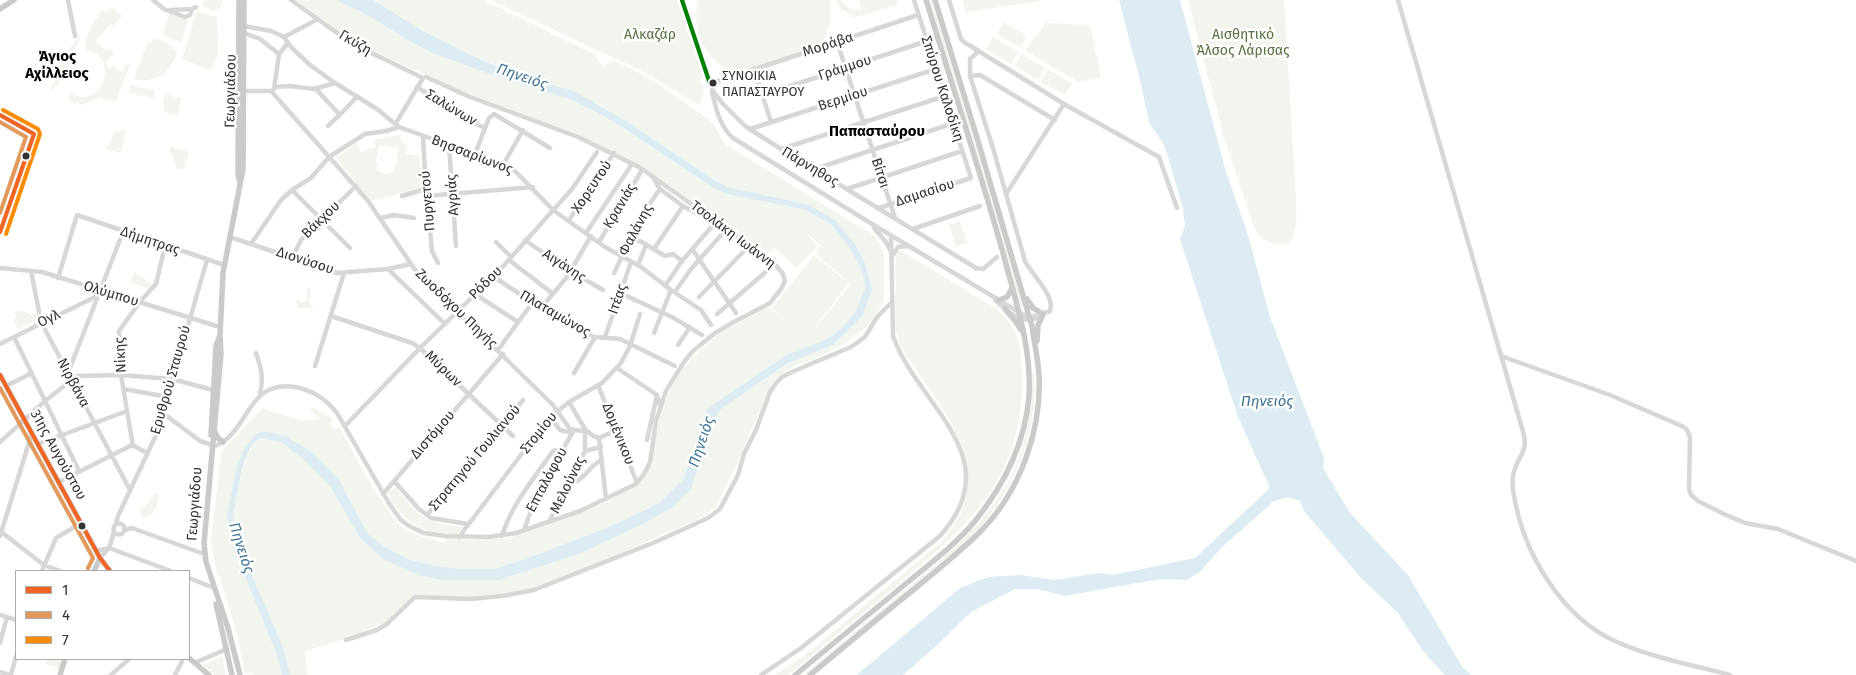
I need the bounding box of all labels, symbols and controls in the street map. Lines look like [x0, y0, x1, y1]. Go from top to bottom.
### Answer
street label: Γκύζη [336, 27, 374, 59]
park label: Αλκαζάρ [624, 27, 676, 43]
park label: Αισθητικό Άλσος Λάρισας [1196, 27, 1290, 59]
street label: Μοράβα [801, 29, 855, 61]
street label: Σπύρου Καλοδίκη [917, 34, 967, 144]
district label: Άγιος Αχίλλειος [25, 48, 89, 83]
street label: Γράμμου [816, 52, 874, 84]
street label: Γεωργιάδου [222, 54, 240, 128]
water label: Πηνειός [494, 60, 550, 94]
place label: ΣΥΝΟΙΚΙΑ ΠΑΠΑΣΤΑΥΡΟΥ [722, 68, 804, 99]
marker: ΣΥΝΟΙΚΙΑ ΠΑΠΑΣΤΑΥΡΟΥ [708, 78, 718, 88]
street label: Βερμίου [816, 83, 870, 115]
street label: Σαλώνων [422, 86, 480, 130]
district label: Παπασταύρου [829, 123, 925, 141]
street label: Βησσαρίωνος [429, 132, 515, 178]
street label: Πάρνηθος [778, 143, 842, 191]
unlabelled marker [21, 151, 31, 161]
street label: Βίτσι [867, 156, 893, 190]
street label: Χορευτού [568, 157, 616, 217]
street label: Πυργετού [417, 170, 439, 232]
street label: Αγριάς [443, 174, 463, 216]
street label: Δαμασίου [893, 176, 957, 210]
street label: Κρανιάς [600, 180, 640, 232]
street label: Βάκχου [298, 198, 344, 242]
street label: Τσολάκη Ιωάννη [687, 198, 779, 272]
street label: Φαλάνης [615, 201, 657, 259]
street label: Δήμητρας [118, 223, 182, 259]
street label: Διονύσου [274, 244, 336, 278]
street label: Αιγάνης [539, 246, 589, 286]
street label: Ρόδου [466, 263, 506, 303]
street label: Ζωοδόχου Πηγής [412, 266, 500, 352]
street label: Ολύμπου [81, 278, 141, 310]
street label: Ιτέας [605, 282, 631, 316]
street label: Πλαταμώνος [517, 287, 593, 341]
street label: Ογλ [35, 306, 63, 332]
street label: Ερυθρού Σταυρού [147, 324, 195, 436]
street label: Νίκης [112, 337, 130, 373]
street label: Μύρων [421, 347, 465, 391]
street label: Νιρβάνα [53, 355, 93, 411]
water label: Πηνειός [1241, 393, 1293, 411]
street label: Δομένικου [598, 401, 638, 467]
street label: Στρατηγού Γουλιανού [426, 402, 524, 514]
street label: 31ης Αυγούστου [26, 407, 90, 503]
street label: Διστόμου [407, 407, 459, 463]
street label: Στομίου [517, 409, 561, 457]
water label: Πηνειός [685, 414, 719, 470]
street label: Επταλόφου [523, 445, 571, 515]
street label: Μελούνας [547, 454, 589, 516]
street label: Γεωργιάδου [184, 467, 206, 541]
water label: Πηνειός [224, 520, 258, 576]
unlabelled marker [77, 521, 87, 531]
legend [15, 570, 190, 660]
text: 1 [62, 581, 69, 599]
text: 4 [62, 606, 70, 624]
text: 7 [62, 631, 69, 649]

